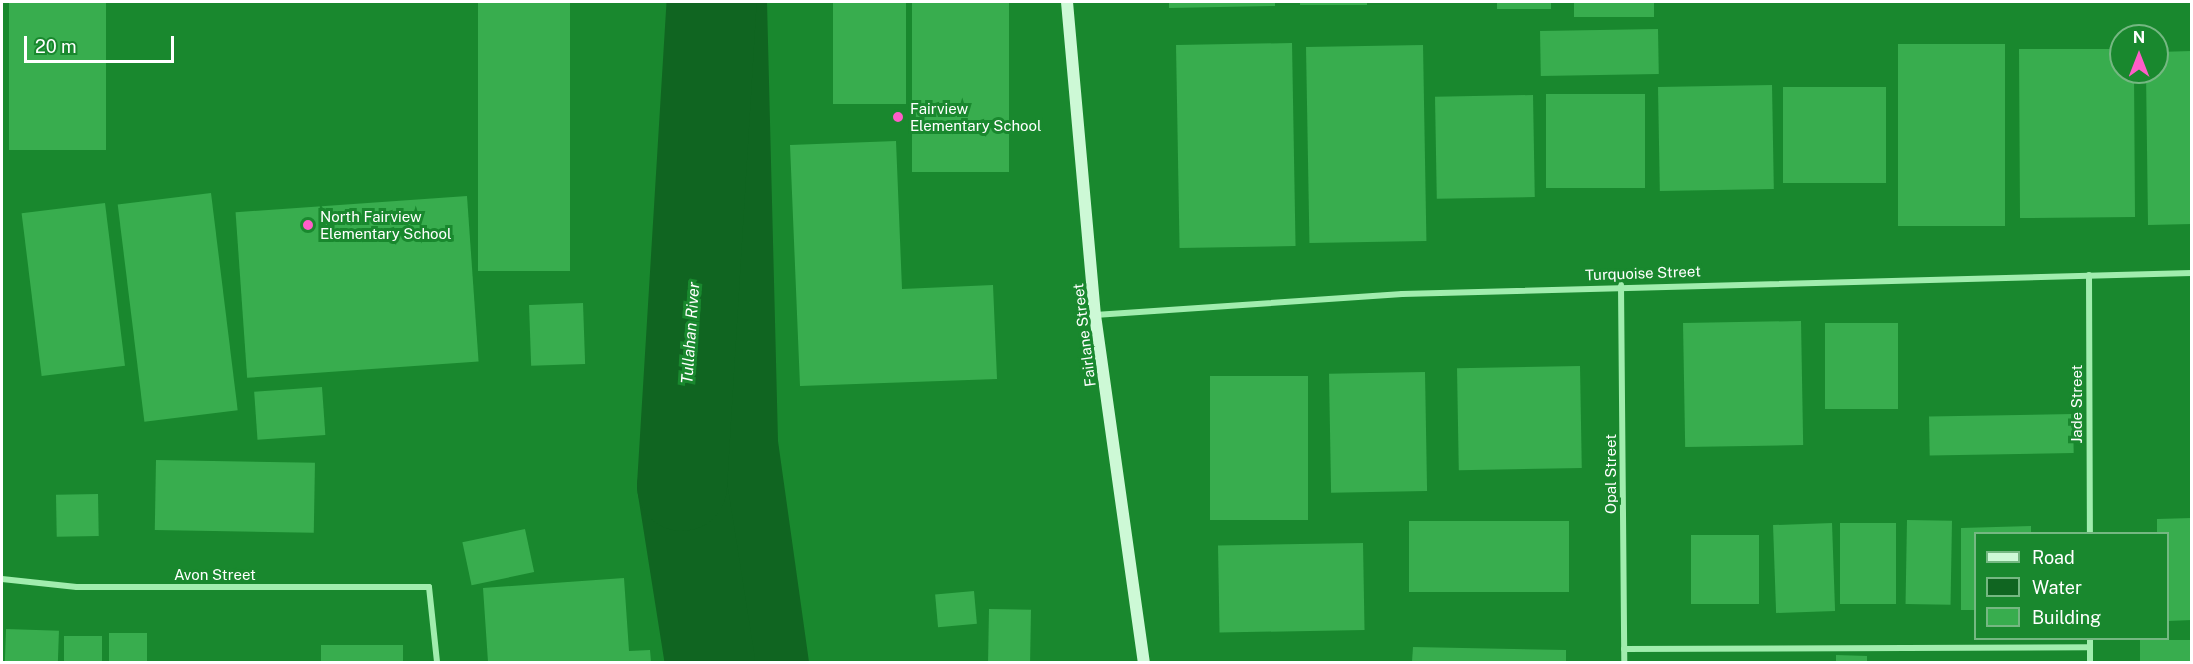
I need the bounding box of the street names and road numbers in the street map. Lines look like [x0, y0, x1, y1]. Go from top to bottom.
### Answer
street label: Turquoise Street [1585, 262, 1701, 284]
street label: Fairlane Street [1069, 282, 1099, 388]
street label: Jade Street [2068, 364, 2086, 444]
street label: Opal Street [1602, 434, 1620, 514]
street label: Avon Street [174, 566, 256, 584]

